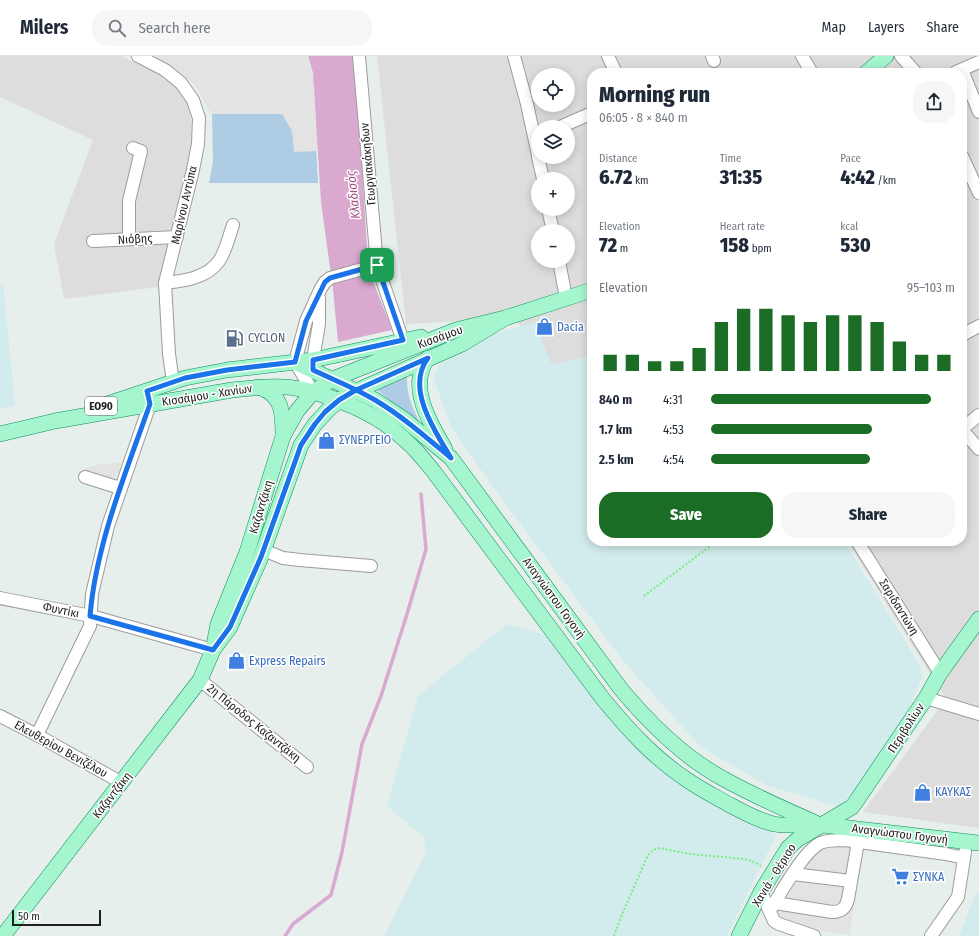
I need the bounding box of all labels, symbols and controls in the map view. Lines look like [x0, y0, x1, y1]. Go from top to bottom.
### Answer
search box [92, 10, 372, 46]
text: Milers [20, 16, 68, 39]
icon: search [106, 17, 128, 39]
text: Search here [138, 19, 211, 37]
text: Map [822, 19, 846, 36]
text: Layers [868, 19, 904, 36]
text: Share [926, 19, 959, 36]
map controls [531, 68, 575, 268]
button: locate [531, 68, 575, 112]
text: Morning run [599, 81, 710, 108]
button: share [913, 81, 955, 123]
text: 06:05 · 8 × 840 m [599, 110, 688, 125]
button: layers [531, 120, 575, 164]
street label: Γεωργιακάκηδων [357, 122, 379, 206]
text: Distance [599, 152, 638, 165]
text: Time [720, 152, 741, 165]
text: Pace [840, 152, 861, 165]
street label: Μαρίνου Αντύπα [168, 164, 200, 246]
text: 6.72 [599, 165, 632, 189]
text: 31:35 [720, 165, 762, 189]
text: 4:42 [840, 165, 875, 189]
water label: Κλαδισός [343, 170, 363, 220]
button: + [531, 172, 575, 216]
text: km [632, 174, 649, 187]
text: /km [875, 174, 896, 187]
text: Elevation [599, 220, 640, 233]
text: Heart rate [720, 220, 765, 233]
text: kcal [840, 220, 858, 233]
button: − [531, 224, 575, 268]
street label: Νιόβης [117, 231, 153, 247]
text: 72 [599, 233, 617, 257]
text: 158 [720, 233, 749, 257]
text: 530 [840, 233, 871, 257]
text: m [617, 242, 628, 255]
text: bpm [749, 242, 772, 255]
pin [360, 248, 394, 282]
icon: arrive [366, 254, 388, 276]
text: Elevation [599, 280, 648, 295]
text: 95–103 m [907, 280, 955, 295]
shop icon: Dacia [534, 317, 554, 337]
place label: Dacia [557, 320, 584, 334]
street label: Κισσάμου [415, 322, 465, 352]
fuel station icon: CYCLON [225, 328, 245, 348]
place label: CYCLON [248, 331, 285, 345]
street label: Κισσάμου - Χανίων [161, 381, 254, 409]
text: 840 m [599, 392, 632, 407]
text: 4:31 [663, 392, 683, 407]
road number: ΕΟ90 [85, 397, 117, 415]
text: 1.7 km [599, 422, 632, 437]
text: 4:53 [663, 422, 684, 437]
shop icon: ΣΥΝΕΡΓΕΙΟ [316, 430, 336, 450]
place label: ΣΥΝΕΡΓΕΙΟ [339, 433, 391, 447]
text: 2.5 km [599, 452, 634, 467]
text: 4:54 [663, 452, 684, 467]
street label: Καζαντζάκη [246, 479, 276, 535]
button: Save [599, 492, 773, 538]
button: Share [781, 492, 955, 538]
street label: Αναγνώστου Γογονή [520, 555, 588, 641]
street label: Σαριδαντώνη [876, 576, 922, 638]
street label: Φυντίκι [42, 599, 80, 621]
shop icon: Express Repairs [226, 651, 246, 671]
place label: Express Repairs [249, 654, 326, 668]
street label: 2η Πάροδος Καζαντζάκη [204, 681, 304, 765]
street label: Περιβολίων [885, 700, 928, 755]
street label: Ελευθερίου Βενιζέλου [12, 718, 110, 780]
street label: Καζαντζάκη [89, 769, 135, 821]
shop icon: ΚΑΥΚΑΣ [912, 782, 932, 802]
place label: ΚΑΥΚΑΣ [935, 785, 971, 799]
street label: Αναγνώστου Γογονή [851, 821, 949, 847]
street label: Χανιά - Θέρισο [749, 841, 799, 909]
supermarket icon: ΣΥΝΚΑ [890, 867, 910, 887]
place label: ΣΥΝΚΑ [913, 870, 945, 884]
scale bar [12, 908, 101, 927]
text: 50 m [18, 910, 40, 923]

